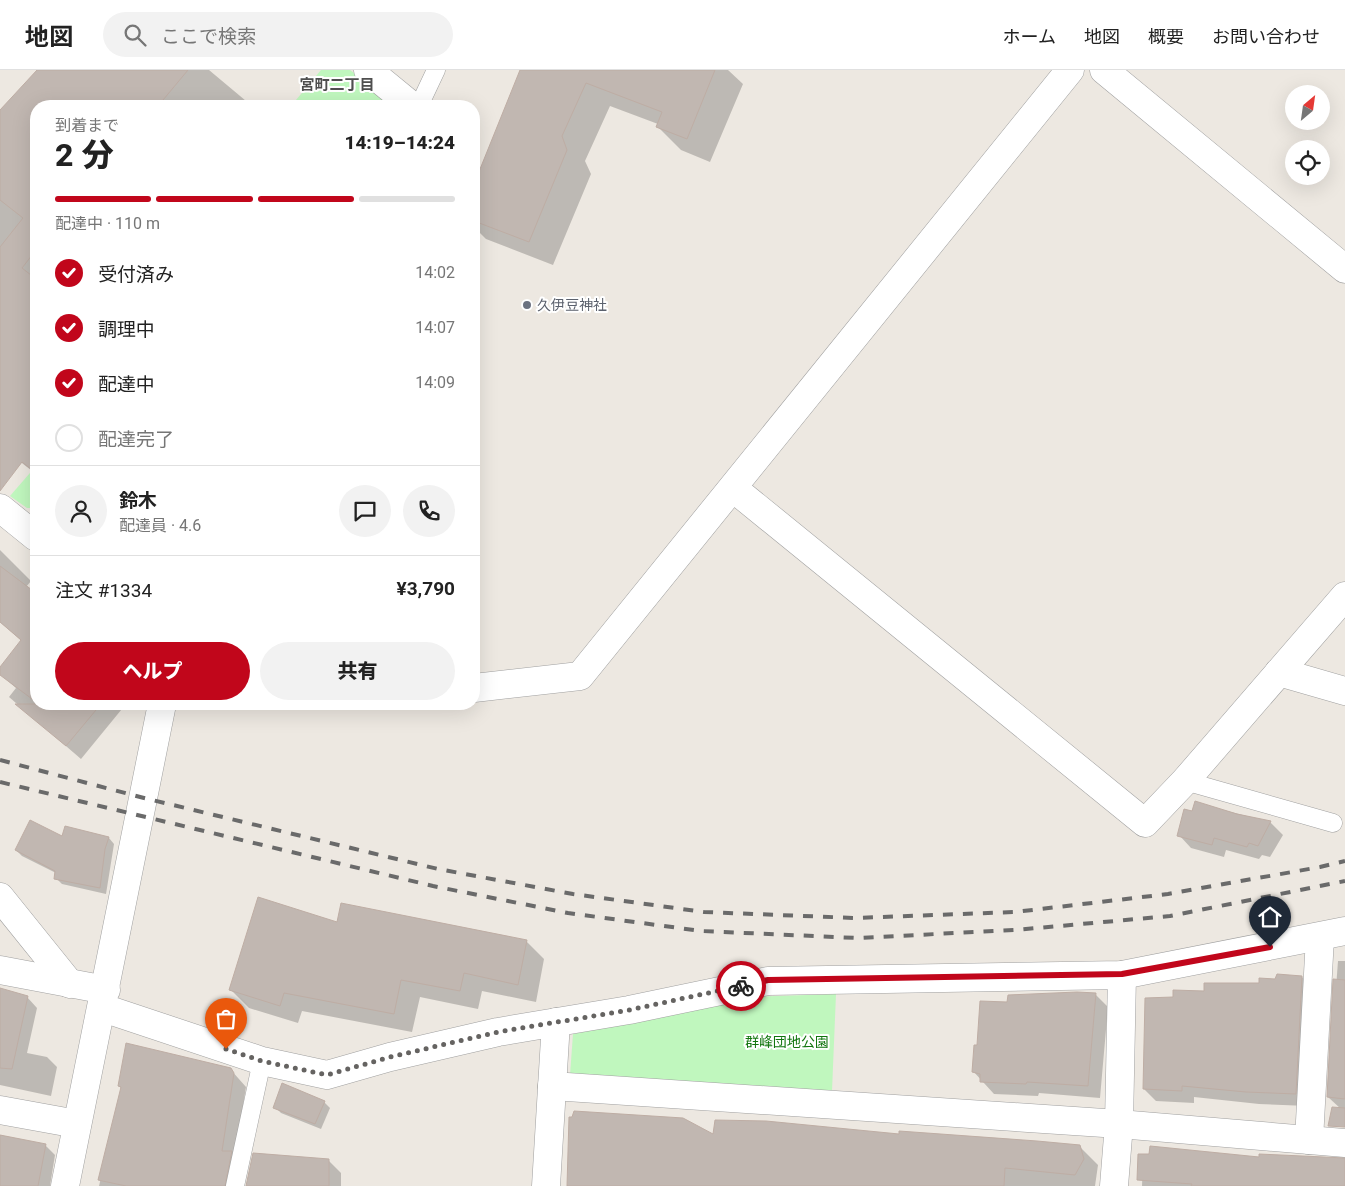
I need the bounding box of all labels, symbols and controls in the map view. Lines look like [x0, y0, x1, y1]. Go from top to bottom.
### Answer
search box [103, 12, 453, 57]
icon: search [121, 21, 149, 49]
text: 地図 [25, 23, 73, 51]
text: ここで検索 [161, 25, 256, 48]
text: ホーム [1003, 26, 1056, 47]
text: 地図 [1084, 26, 1120, 47]
text: 概要 [1148, 26, 1184, 47]
text: お問い合わせ [1212, 26, 1320, 47]
district label: 宮町二丁目 [299, 76, 375, 94]
north arrow [1285, 85, 1330, 130]
map controls [1285, 85, 1330, 185]
text: 到着まで [55, 116, 119, 135]
text: 14:19–14:24 [344, 131, 455, 154]
text: 2 分 [55, 136, 113, 174]
button: locate [1285, 140, 1330, 185]
text: 配達中 · 110 m [55, 214, 160, 233]
icon: check [55, 259, 83, 287]
text: 受付済み [98, 263, 174, 286]
text: 14:02 [415, 263, 455, 282]
place label: 久伊豆神社 [537, 297, 607, 313]
marker: 久伊豆神社 [521, 299, 533, 311]
icon: check [55, 314, 83, 342]
text: 調理中 [98, 318, 155, 341]
text: 14:07 [415, 318, 455, 337]
icon: check [55, 369, 83, 397]
text: 配達中 [98, 373, 155, 396]
text: 14:09 [415, 373, 455, 392]
text: 配達完了 [98, 428, 174, 451]
button: person [55, 485, 107, 537]
button: chat [339, 485, 391, 537]
button: phone [403, 485, 455, 537]
text: 鈴木 [119, 489, 157, 512]
text: 配達員 · 4.6 [119, 516, 201, 535]
text: ¥3,790 [397, 577, 455, 600]
text: 注文 #1334 [55, 579, 152, 602]
button: ヘルプ [55, 642, 250, 700]
button: 共有 [260, 642, 455, 700]
pin [1249, 896, 1291, 947]
icon: home [1256, 903, 1284, 931]
courier [716, 961, 766, 1011]
icon: bike [727, 972, 755, 1000]
pin [205, 998, 247, 1049]
icon: bag [212, 1005, 240, 1033]
park label: 群峰団地公園 [745, 1034, 829, 1050]

